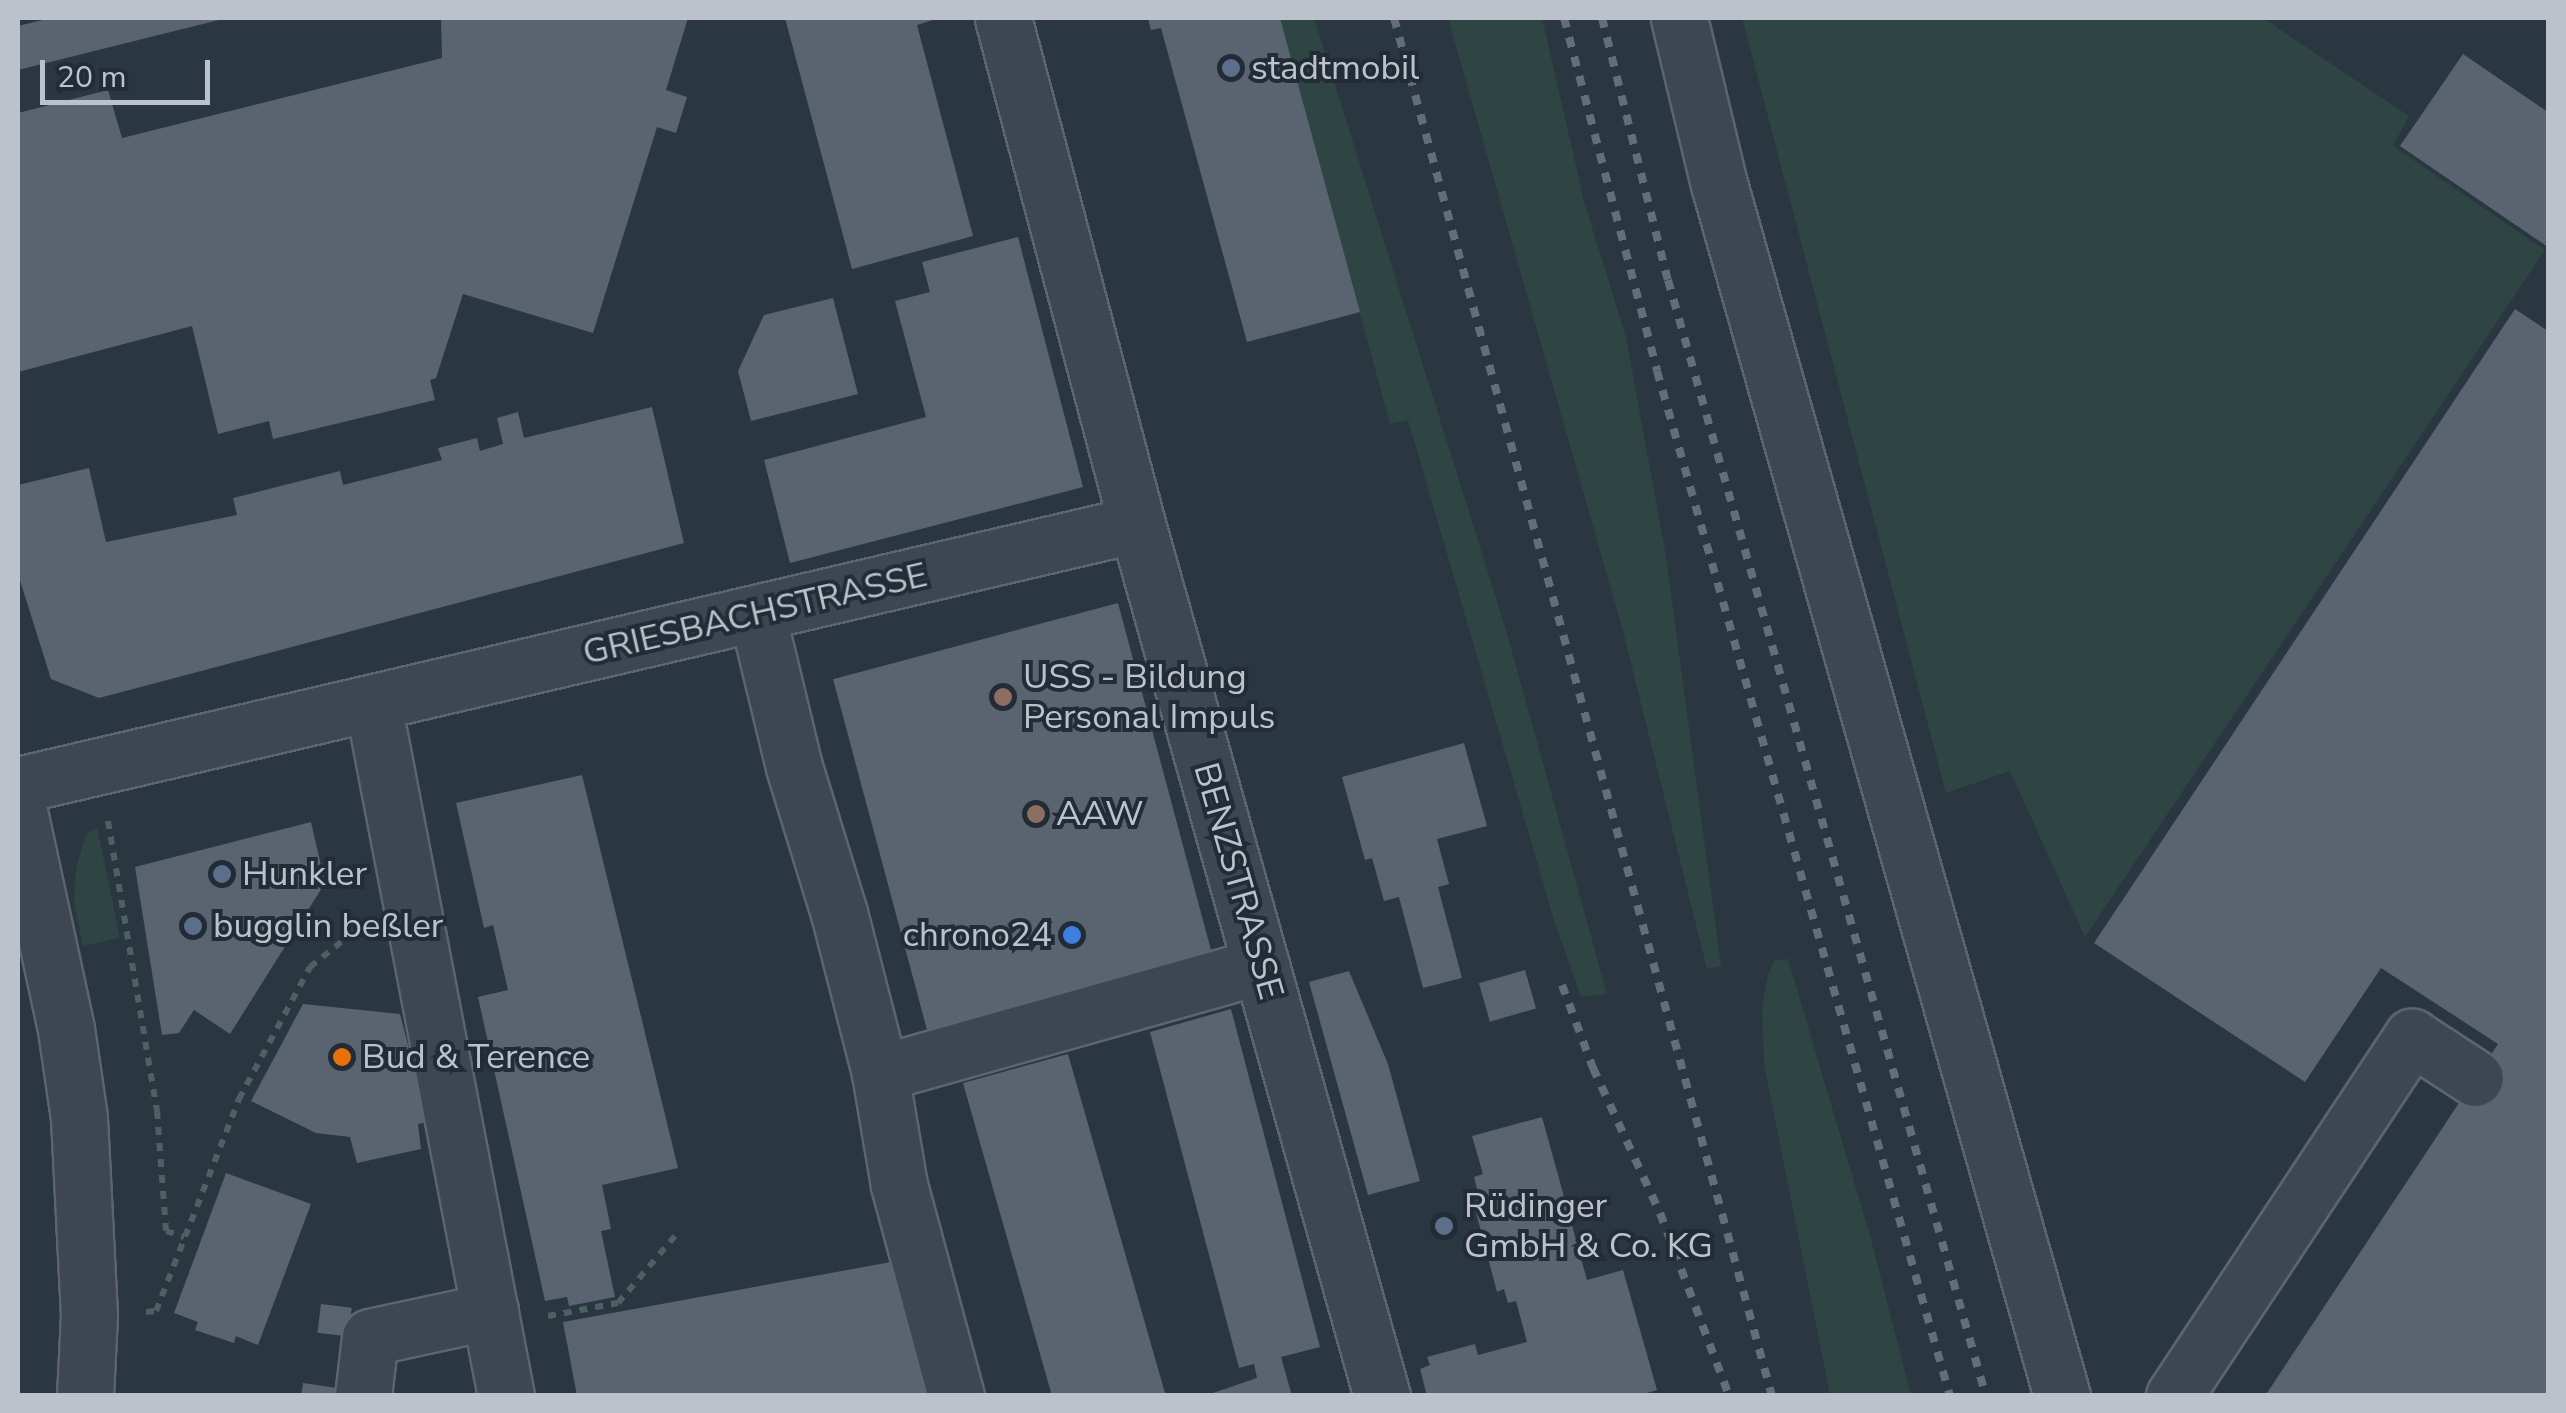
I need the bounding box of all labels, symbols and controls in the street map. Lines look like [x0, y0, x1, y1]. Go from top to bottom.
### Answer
scale bar [45, 40, 215, 102]
place label: stadtmobil [1251, 47, 1419, 89]
text: 20 m [57, 57, 126, 98]
marker: stadtmobil [1220, 57, 1242, 79]
street label: GRIESBACHSTRASSE [579, 554, 931, 674]
place label: USS - Bildung Personal Impuls [1023, 656, 1275, 738]
marker: USS - Bildung Personal Impuls [992, 686, 1014, 708]
street label: BENZSTRASSE [1184, 758, 1292, 1004]
place label: AAW [1056, 793, 1144, 835]
marker: AAW [1025, 803, 1047, 825]
place label: Hunkler [242, 853, 367, 895]
marker: Hunkler [211, 863, 233, 885]
place label: bugglin beßler [213, 905, 443, 947]
place label: chrono24 [903, 914, 1052, 956]
marker: bugglin beßler [182, 915, 204, 937]
marker: chrono24 [1061, 924, 1083, 946]
place label: Bud & Terence [362, 1036, 590, 1078]
marker: Bud & Terence [331, 1046, 353, 1068]
place label: Rüdinger GmbH & Co. KG [1464, 1185, 1713, 1267]
marker: Rüdinger GmbH & Co. KG [1433, 1215, 1455, 1237]

